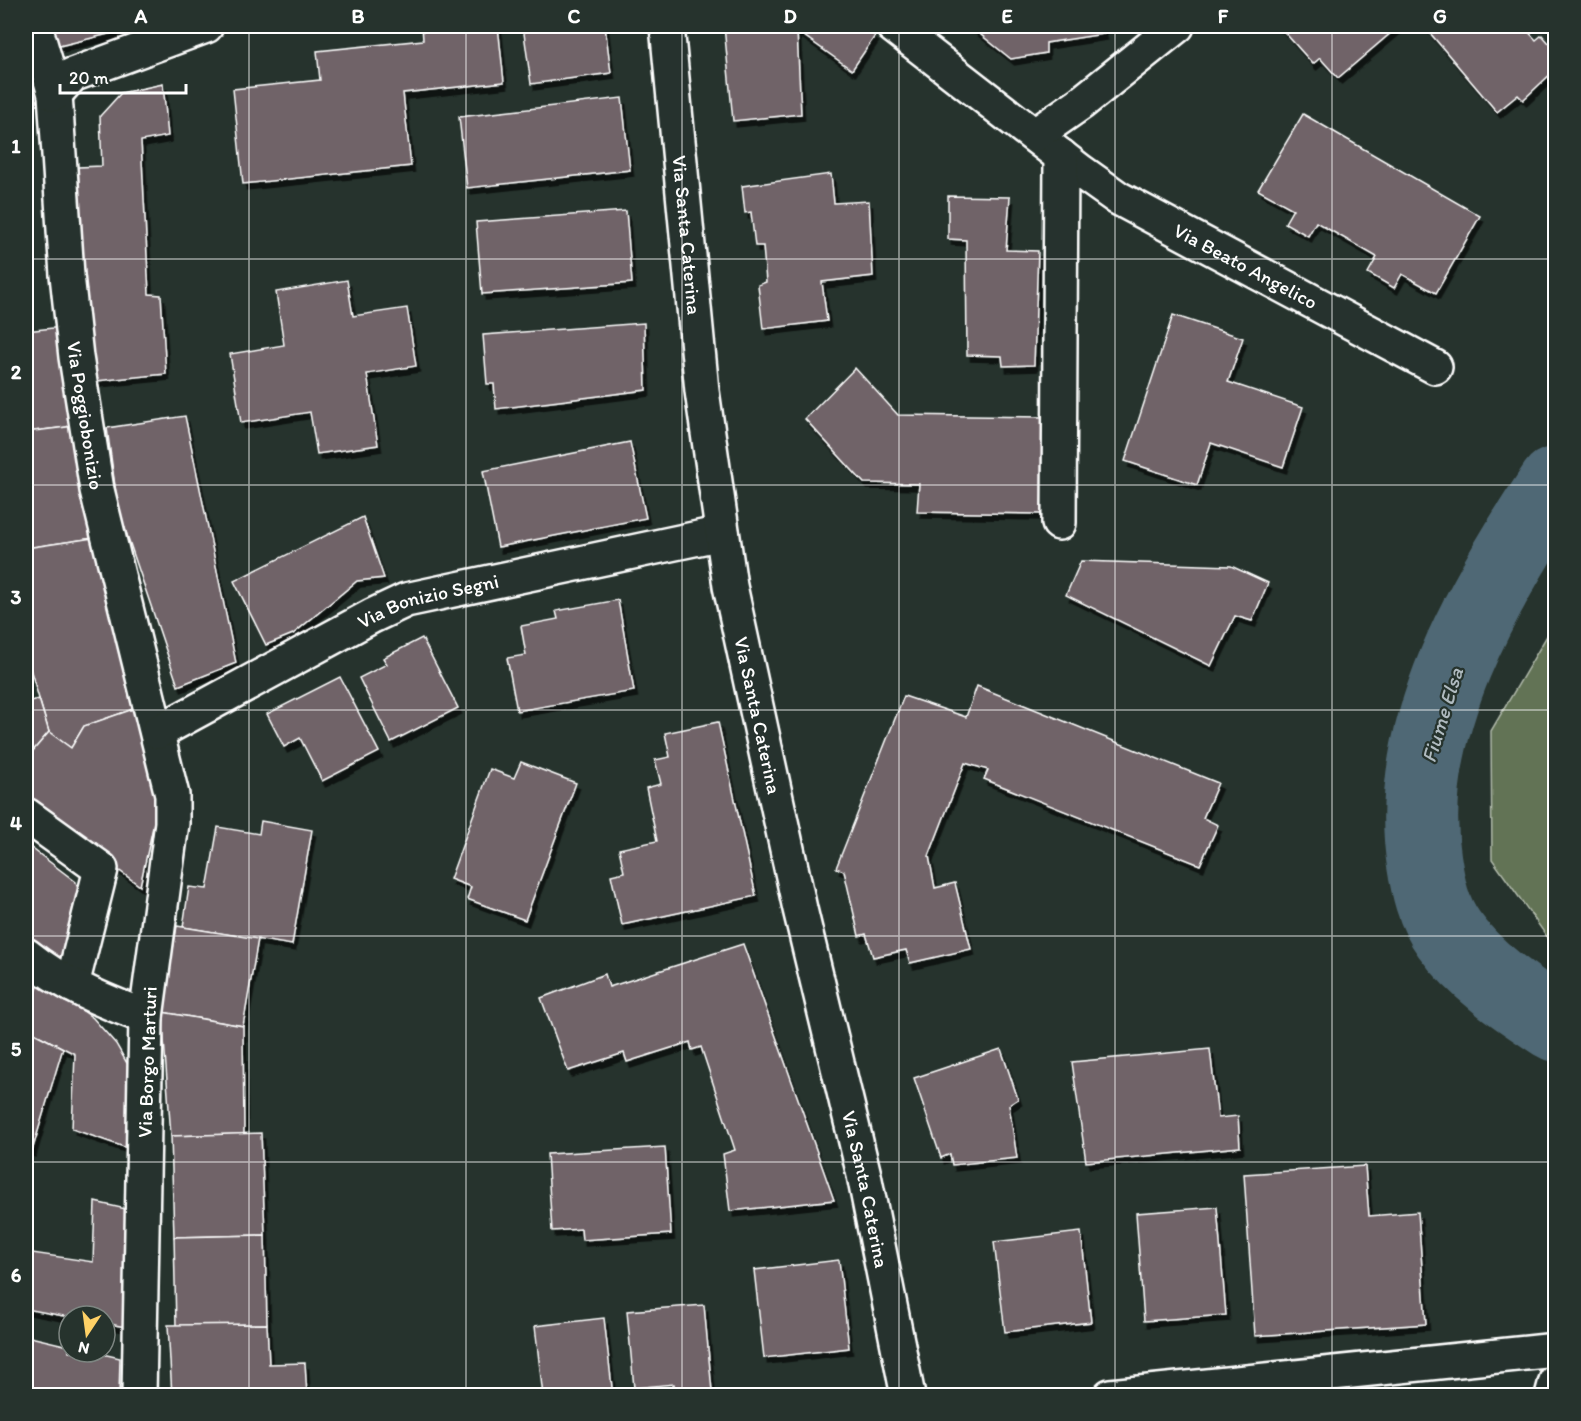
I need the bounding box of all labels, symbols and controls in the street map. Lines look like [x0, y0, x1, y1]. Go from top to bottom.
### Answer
text: A [134, 4, 148, 28]
text: B [352, 4, 365, 28]
text: C [568, 4, 581, 28]
text: D [783, 4, 797, 28]
text: E [1001, 4, 1013, 28]
text: F [1218, 4, 1229, 28]
text: G [1433, 4, 1447, 28]
scale bar [60, 57, 186, 95]
text: 20 m [69, 67, 109, 89]
text: 1 [11, 134, 21, 158]
street label: Via Santa Caterina [667, 154, 707, 316]
street label: Via Beato Angelico [1170, 218, 1322, 314]
street label: Via Poggiobonizio [62, 340, 109, 491]
text: 2 [11, 360, 22, 384]
street label: Via Bonizio Segni [353, 569, 501, 634]
text: 3 [11, 585, 22, 609]
street label: Via Santa Caterina [729, 635, 787, 796]
water label: Fiume Elsa [1416, 664, 1468, 766]
text: 4 [10, 811, 22, 835]
street label: Via Borgo Marturi [132, 986, 162, 1138]
text: 5 [11, 1037, 22, 1061]
street label: Via Santa Caterina [837, 1108, 894, 1270]
text: 6 [11, 1263, 22, 1287]
north arrow [57, 1304, 117, 1364]
text: N [76, 1338, 91, 1359]

